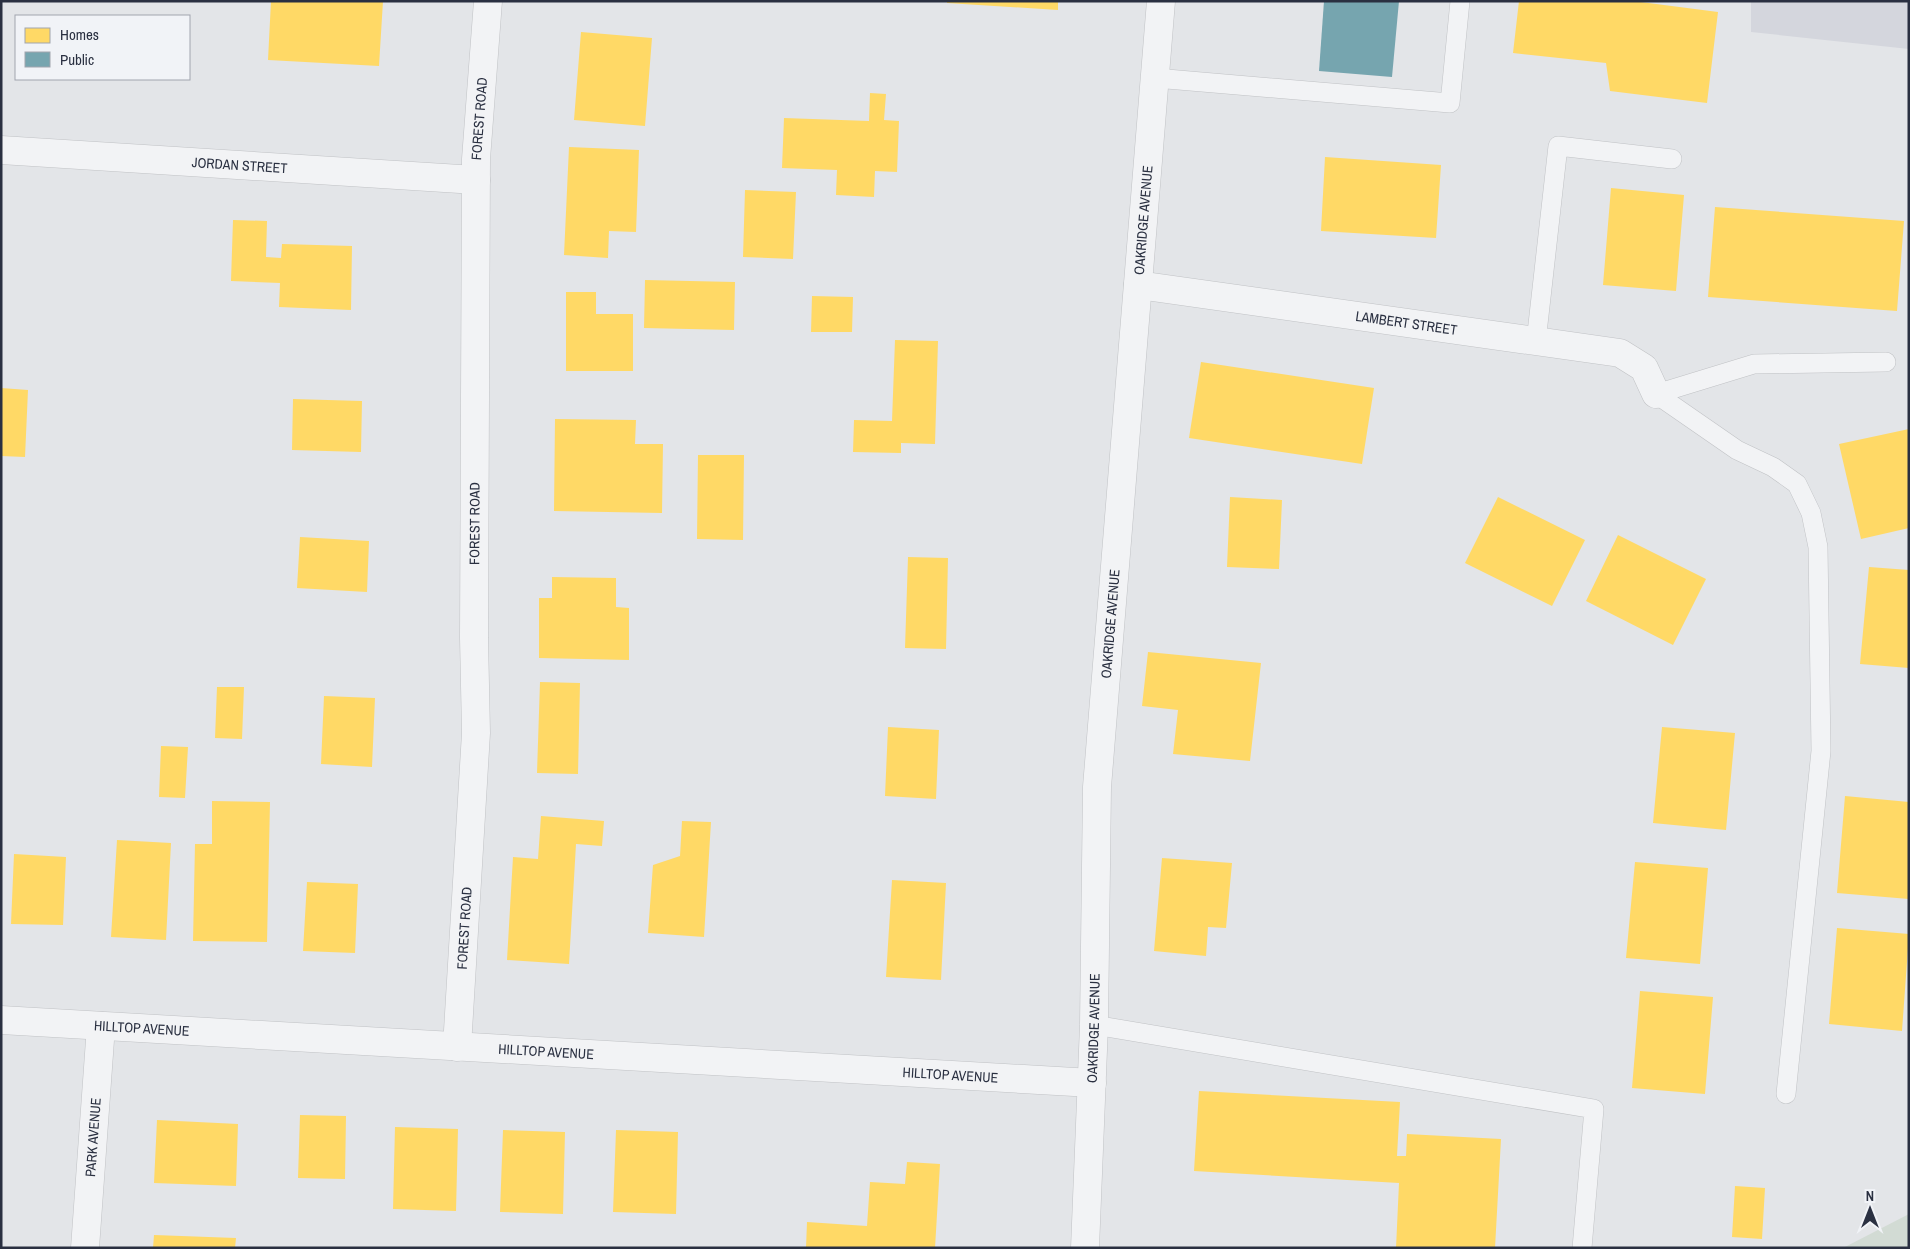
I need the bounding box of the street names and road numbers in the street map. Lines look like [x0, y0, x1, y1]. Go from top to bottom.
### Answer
street label: FOREST ROAD [467, 77, 491, 161]
street label: JORDAN STREET [191, 153, 288, 177]
street label: OAKRIDGE AVENUE [1130, 165, 1157, 275]
street label: LAMBERT STREET [1354, 307, 1458, 339]
street label: FOREST ROAD [465, 482, 484, 565]
street label: OAKRIDGE AVENUE [1097, 568, 1124, 679]
street label: FOREST ROAD [453, 886, 476, 970]
street label: OAKRIDGE AVENUE [1083, 973, 1104, 1083]
street label: HILLTOP AVENUE [93, 1016, 190, 1040]
street label: HILLTOP AVENUE [498, 1040, 594, 1063]
street label: HILLTOP AVENUE [902, 1063, 999, 1087]
street label: PARK AVENUE [81, 1097, 105, 1178]

